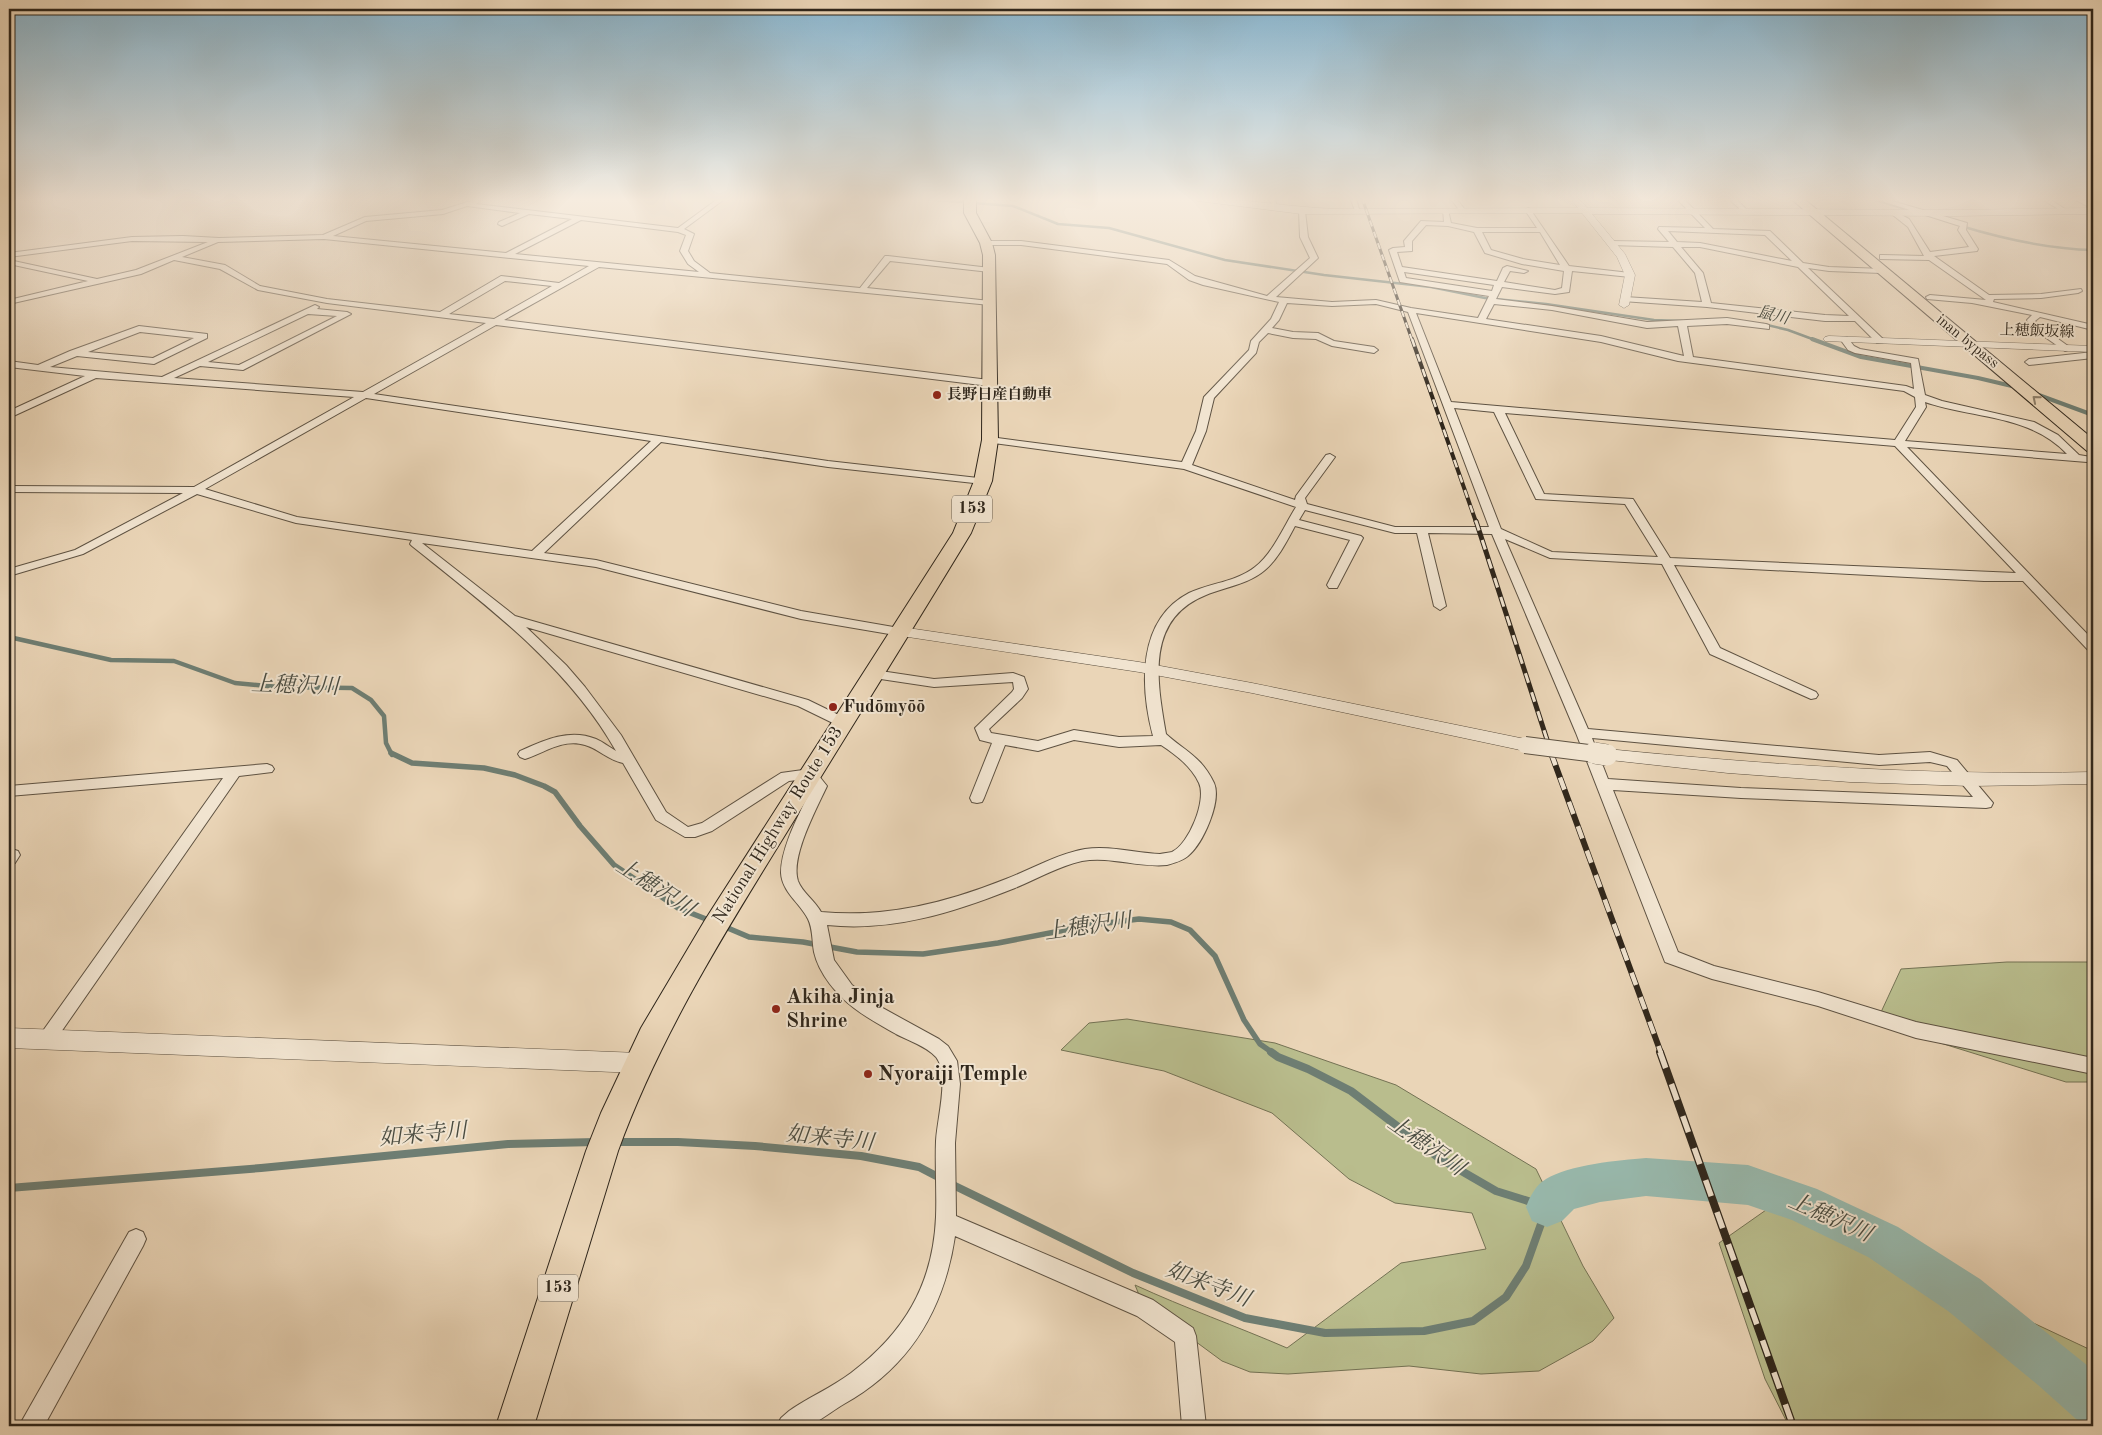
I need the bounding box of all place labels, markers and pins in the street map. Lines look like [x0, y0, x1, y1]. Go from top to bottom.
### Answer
place label: 長野日産自動車 [947, 386, 1052, 403]
marker: 長野日産自動車 [931, 389, 943, 401]
place label: Fudōmyōō [843, 698, 925, 716]
marker: Fudōmyōō [827, 701, 839, 713]
place label: Akiha Jinja Shrine [786, 987, 895, 1032]
marker: Akiha Jinja Shrine [770, 1003, 782, 1015]
place label: Nyoraiji Temple [878, 1064, 1028, 1085]
marker: Nyoraiji Temple [862, 1068, 874, 1080]

